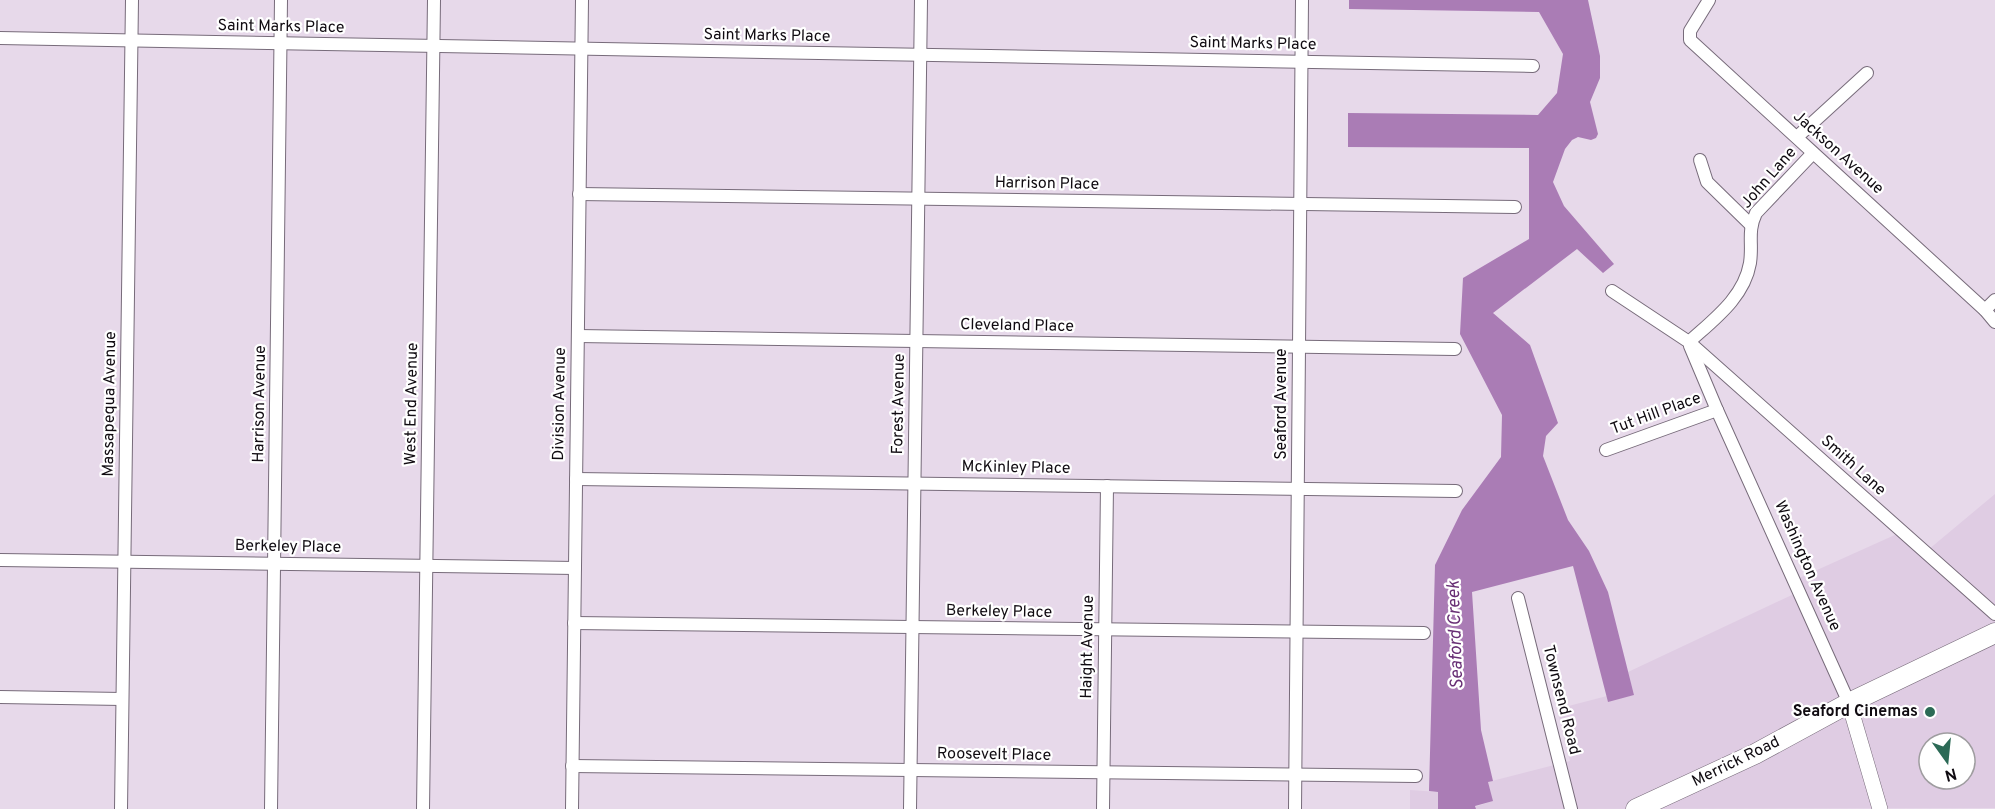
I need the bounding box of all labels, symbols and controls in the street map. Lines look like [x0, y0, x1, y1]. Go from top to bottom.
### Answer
street label: Saint Marks Place [217, 16, 345, 38]
street label: Saint Marks Place [703, 25, 831, 47]
street label: Saint Marks Place [1189, 33, 1317, 55]
street label: Jackson Avenue [1788, 107, 1888, 199]
street label: John Lane [1737, 143, 1801, 213]
street label: Harrison Place [995, 173, 1099, 195]
street label: Cleveland Place [960, 315, 1074, 337]
street label: Massapequa Avenue [99, 331, 121, 477]
street label: West End Avenue [401, 342, 423, 466]
street label: Harrison Avenue [249, 345, 271, 463]
street label: Division Avenue [549, 347, 571, 461]
street label: Seaford Avenue [1272, 348, 1292, 460]
street label: Forest Avenue [888, 353, 910, 455]
street label: Tut Hill Place [1608, 388, 1704, 440]
street label: Smith Lane [1816, 431, 1890, 501]
street label: McKinley Place [961, 457, 1071, 479]
street label: Washington Avenue [1769, 498, 1845, 634]
street label: Berkeley Place [235, 536, 341, 558]
water label: Seaford Creek [1443, 579, 1469, 690]
street label: Haight Avenue [1077, 595, 1099, 699]
street label: Berkeley Place [946, 601, 1052, 623]
street label: Townsend Road [1538, 643, 1584, 757]
place label: Seaford Cinemas [1793, 702, 1918, 722]
marker: Seaford Cinemas [1923, 705, 1937, 719]
north arrow [1917, 731, 1977, 791]
street label: Merrick Road [1689, 732, 1783, 792]
street label: Roosevelt Place [937, 744, 1051, 766]
text: N [1942, 762, 1959, 785]

